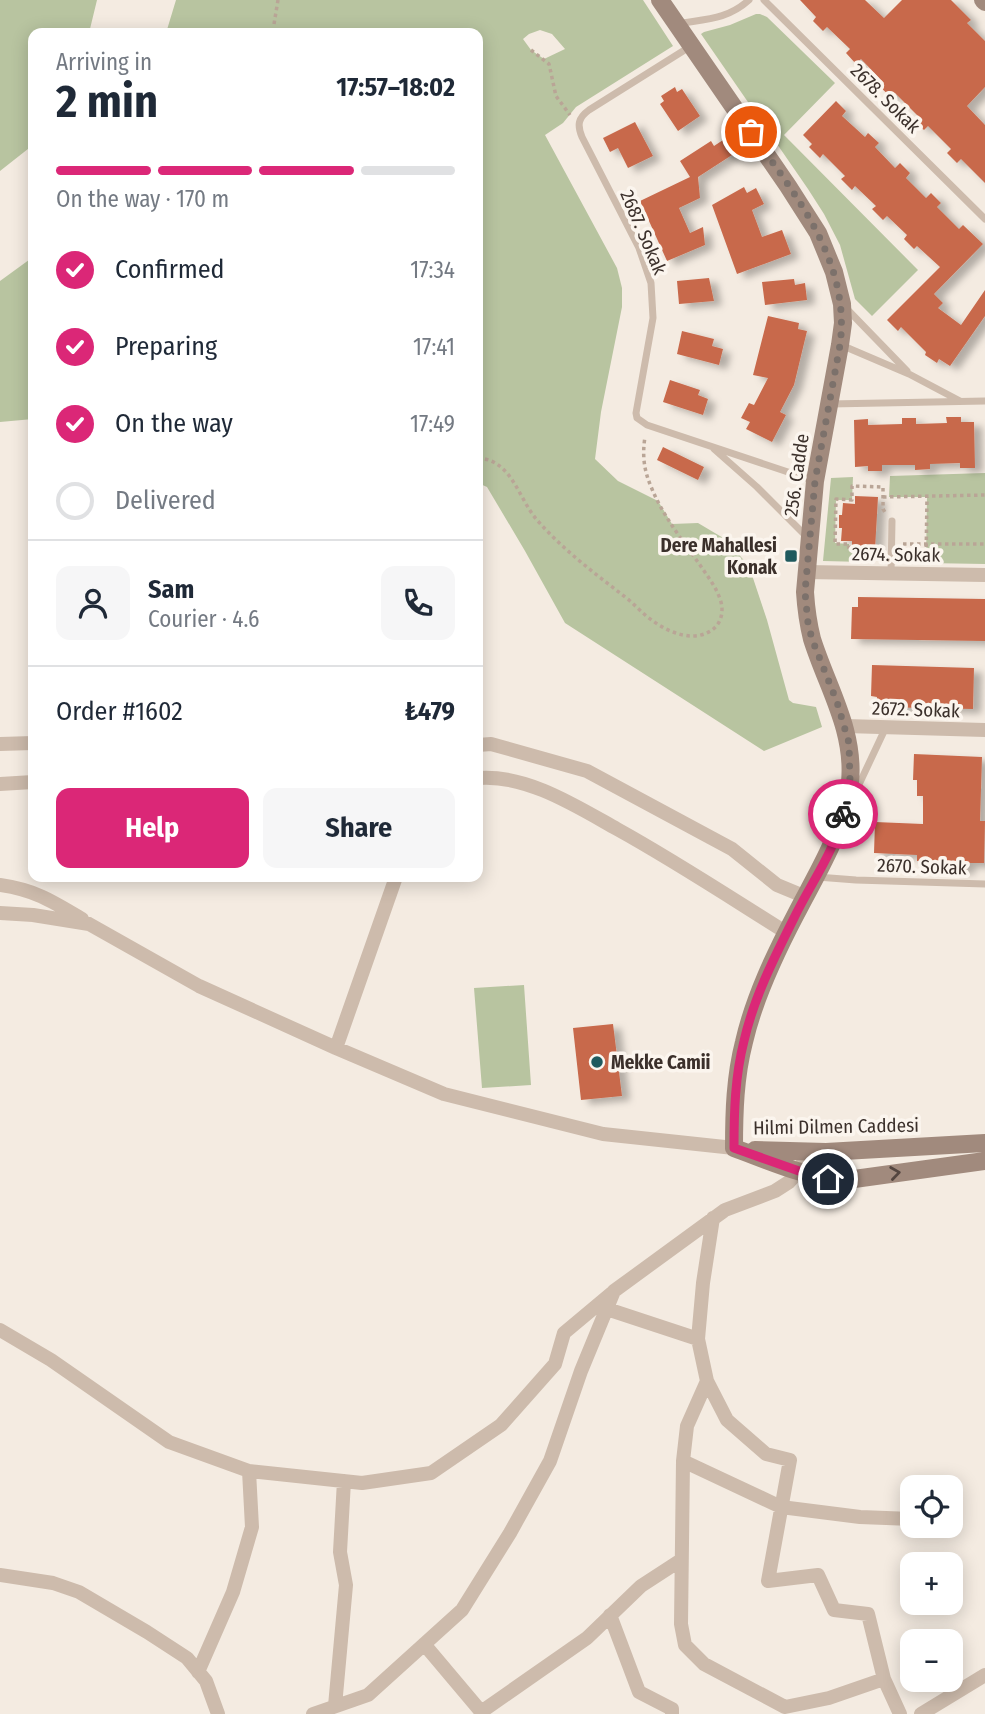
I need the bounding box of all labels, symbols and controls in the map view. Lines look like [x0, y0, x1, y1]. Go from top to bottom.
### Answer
text: Arriving in [56, 48, 152, 76]
street label: 2678. Sokak [846, 59, 925, 138]
text: 17:57–18:02 [336, 72, 455, 103]
text: 2 min [56, 74, 158, 129]
pin [721, 102, 781, 162]
icon: bag [732, 113, 770, 151]
text: On the way · 170 m [56, 185, 229, 213]
street label: 2687. Sokak [615, 187, 672, 278]
icon: check [56, 251, 94, 289]
text: Confirmed [115, 254, 225, 285]
text: 17:34 [410, 256, 455, 284]
icon: check [56, 328, 94, 366]
text: Preparing [115, 331, 217, 362]
text: 17:41 [413, 333, 455, 361]
icon: check [56, 405, 94, 443]
text: On the way [115, 408, 233, 439]
text: 17:49 [410, 410, 455, 438]
street label: 256. Cadde [779, 432, 814, 518]
text: Delivered [115, 485, 216, 516]
place label: Dere Mahallesi Konak [661, 534, 777, 579]
street label: 2674. Sokak [852, 542, 940, 567]
marker: Dere Mahallesi Konak [783, 548, 799, 564]
button: person [56, 566, 130, 640]
button: phone [381, 566, 455, 640]
text: Sam [148, 574, 194, 605]
text: Courier · 4.6 [148, 605, 259, 633]
text: Order #1602 [56, 696, 183, 727]
text: ₺479 [404, 696, 455, 727]
street label: 2672. Sokak [872, 696, 960, 723]
courier [808, 779, 878, 849]
button: Help [56, 788, 249, 868]
button: Share [263, 788, 455, 868]
icon: bike [824, 795, 862, 833]
street label: 2670. Sokak [877, 853, 967, 880]
place label: Mekke Camii [611, 1051, 711, 1074]
marker: Mekke Camii [589, 1054, 605, 1070]
street label: Hilmi Dilmen Caddesi [753, 1114, 919, 1139]
pin [798, 1149, 858, 1209]
icon: home [809, 1160, 847, 1198]
one-way arrow [889, 1166, 901, 1181]
map controls [900, 1475, 963, 1692]
button: locate [900, 1475, 963, 1538]
button: + [900, 1552, 963, 1615]
button: − [900, 1629, 963, 1692]

